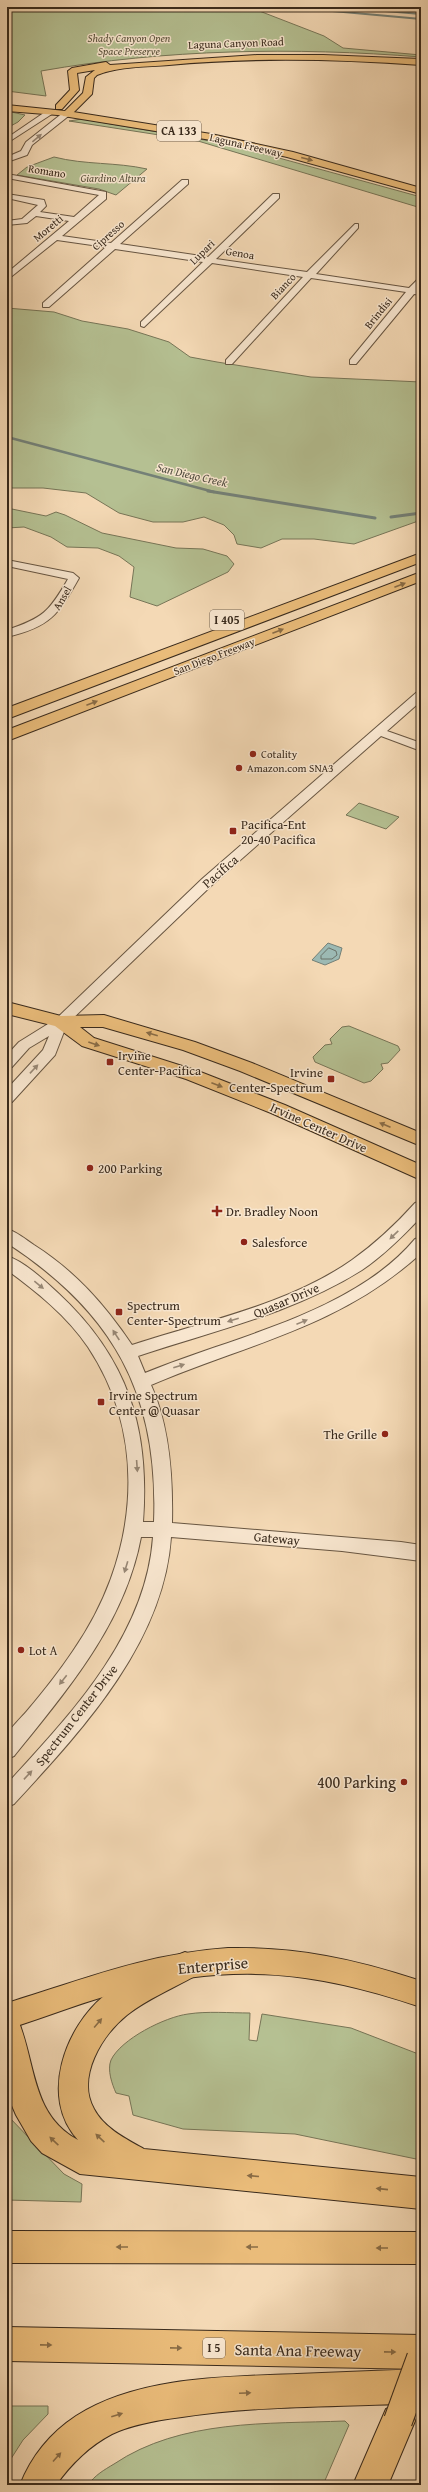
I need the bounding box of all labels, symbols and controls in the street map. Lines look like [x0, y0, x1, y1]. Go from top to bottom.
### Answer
park label: Shady Canyon Open Space Preserve [88, 30, 171, 59]
street label: Laguna Canyon Road [188, 33, 284, 53]
road number: CA 133 [157, 121, 201, 141]
street label: Laguna Freeway [208, 129, 284, 161]
one-way arrow [32, 133, 42, 142]
one-way arrow [301, 156, 313, 162]
street label: Romano [27, 160, 67, 182]
park label: Giardino Altura [80, 170, 146, 186]
street label: Moretti [29, 211, 67, 245]
street label: Cipresso [88, 216, 128, 254]
street label: Lupari [186, 236, 218, 268]
street label: Genoa [225, 243, 256, 263]
street label: Bianco [267, 269, 300, 303]
street label: Brindisi [360, 294, 396, 332]
water label: San Diego Creek [155, 458, 230, 491]
one-way arrow [394, 581, 406, 587]
street label: Ansel [49, 583, 75, 613]
road number: I 405 [210, 610, 244, 630]
one-way arrow [273, 628, 285, 634]
street label: San Diego Freeway [171, 633, 257, 679]
one-way arrow [86, 700, 98, 706]
place label: Cotality [261, 746, 298, 762]
marker: Cotality [248, 749, 258, 759]
place label: Amazon.com SNA3 [247, 760, 334, 776]
marker: Amazon.com SNA3 [234, 763, 244, 773]
place label: Pacifica-Ent 20-40 Pacifica [241, 815, 316, 849]
marker: Pacifica-Ent 20-40 Pacifica [228, 826, 238, 836]
street label: Pacifica [198, 850, 243, 892]
one-way arrow [146, 1031, 158, 1037]
one-way arrow [88, 1041, 100, 1047]
place label: Irvine Center-Pacifica [118, 1046, 202, 1080]
marker: Irvine Center-Pacifica [105, 1057, 115, 1067]
place label: Irvine Center-Spectrum [229, 1063, 323, 1097]
one-way arrow [29, 1064, 39, 1074]
marker: Irvine Center-Spectrum [326, 1074, 336, 1084]
one-way arrow [211, 1082, 223, 1088]
street label: Irvine Center Drive [267, 1098, 370, 1157]
one-way arrow [380, 1122, 391, 1128]
place label: 200 Parking [98, 1159, 163, 1178]
marker: 200 Parking [85, 1163, 95, 1173]
place label: Dr. Bradley Noon [226, 1202, 319, 1221]
marker: Dr. Bradley Noon [211, 1205, 223, 1217]
one-way arrow [389, 1230, 399, 1240]
place label: Salesforce [252, 1233, 307, 1252]
marker: Salesforce [239, 1237, 249, 1247]
street label: Quasar Drive [250, 1278, 322, 1323]
one-way arrow [33, 1281, 44, 1289]
place label: Spectrum Center-Spectrum [127, 1296, 221, 1330]
marker: Spectrum Center-Spectrum [114, 1307, 124, 1317]
one-way arrow [226, 1317, 238, 1323]
one-way arrow [296, 1319, 308, 1325]
one-way arrow [113, 1329, 120, 1341]
one-way arrow [173, 1363, 185, 1369]
place label: Irvine Spectrum Center @ Quasar [109, 1386, 200, 1420]
marker: Irvine Spectrum Center @ Quasar [96, 1397, 106, 1407]
place label: The Grille [323, 1425, 377, 1444]
marker: The Grille [380, 1429, 390, 1439]
one-way arrow [134, 1460, 141, 1473]
street label: Gateway [253, 1527, 301, 1550]
one-way arrow [123, 1562, 129, 1574]
place label: Lot A [29, 1641, 57, 1660]
marker: Lot A [16, 1645, 26, 1655]
street label: Spectrum Center Drive [31, 1661, 122, 1770]
one-way arrow [59, 1675, 67, 1686]
one-way arrow [23, 1770, 33, 1780]
place label: 400 Parking [317, 1770, 396, 1794]
marker: 400 Parking [399, 1777, 409, 1787]
street label: Enterprise [177, 1950, 249, 1980]
one-way arrow [94, 2017, 103, 2028]
one-way arrow [95, 2133, 105, 2142]
one-way arrow [49, 2136, 59, 2146]
one-way arrow [247, 2173, 259, 2179]
one-way arrow [376, 2185, 388, 2192]
one-way arrow [115, 2244, 128, 2250]
one-way arrow [245, 2244, 258, 2250]
one-way arrow [375, 2245, 388, 2251]
street label: Santa Ana Freeway [234, 2337, 362, 2363]
road number: I 5 [203, 2338, 225, 2358]
one-way arrow [40, 2342, 53, 2348]
one-way arrow [170, 2345, 183, 2351]
one-way arrow [384, 2349, 397, 2355]
one-way arrow [239, 2390, 251, 2397]
one-way arrow [112, 2412, 124, 2418]
one-way arrow [53, 2452, 62, 2462]

